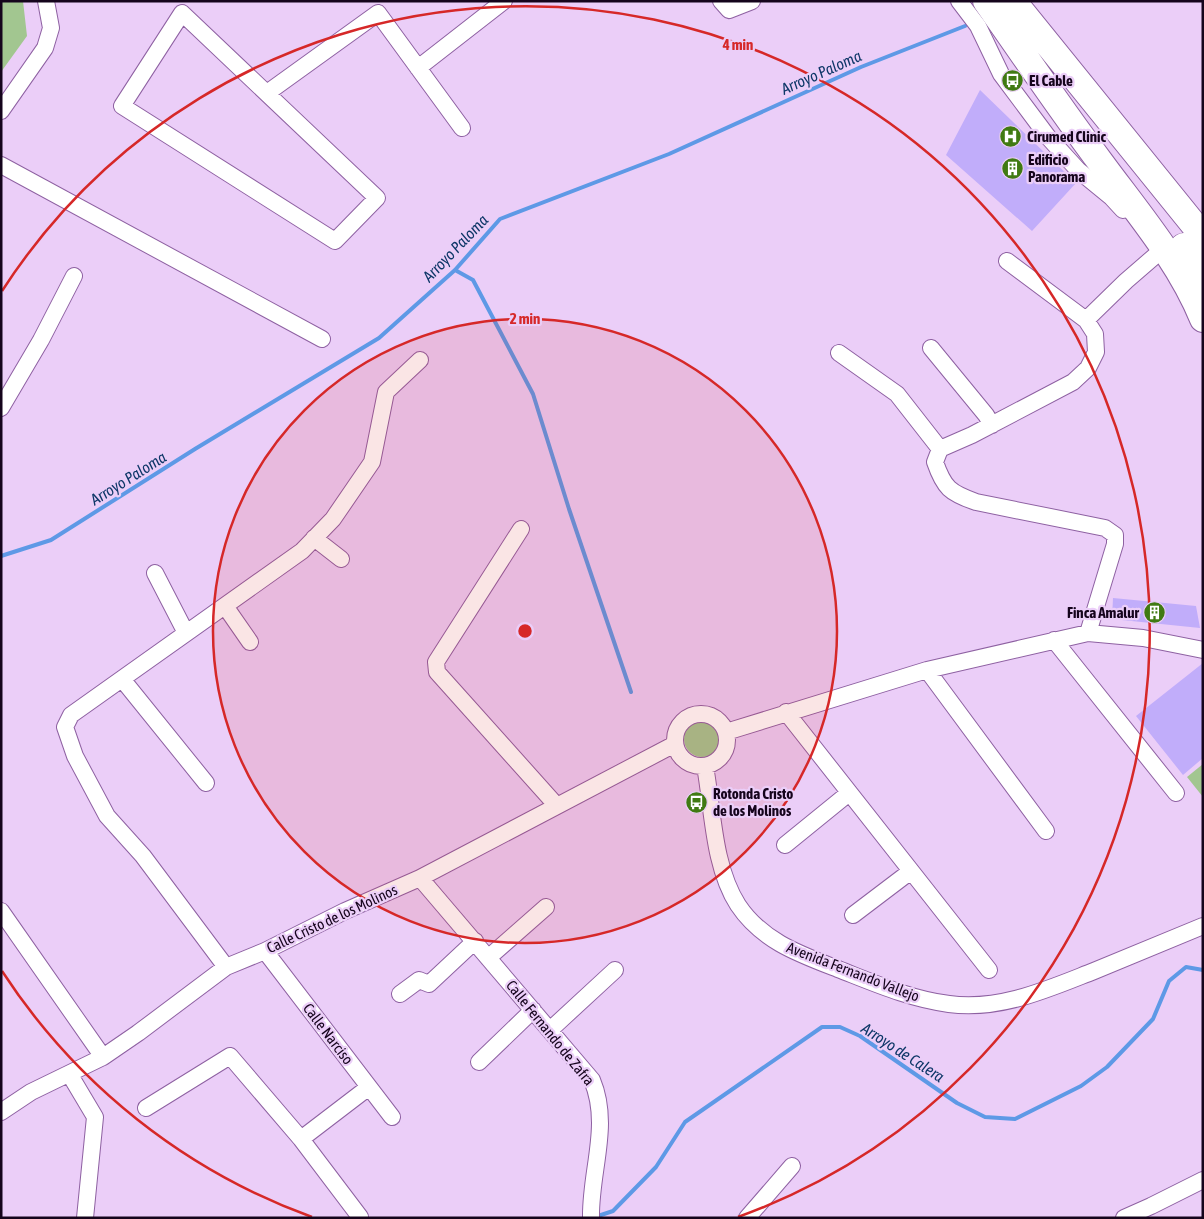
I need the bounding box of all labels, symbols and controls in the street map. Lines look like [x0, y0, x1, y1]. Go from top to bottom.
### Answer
text: 4 min [722, 36, 753, 53]
water label: Arroyo Paloma [777, 46, 865, 99]
bus stop icon: El Cable [1001, 69, 1025, 93]
place label: El Cable [1029, 72, 1073, 89]
hospital icon: Cirumed Clinic [999, 125, 1023, 149]
place label: Cirumed Clinic [1027, 128, 1106, 145]
place label: Edificio Panorama [1028, 151, 1085, 185]
building icon: Edificio Panorama [1000, 157, 1024, 181]
water label: Arroyo Paloma [418, 210, 492, 287]
text: 2 min [510, 310, 540, 327]
water label: Arroyo Paloma [86, 447, 170, 510]
building icon: Finca Amalur [1143, 601, 1167, 625]
place label: Finca Amalur [1067, 604, 1140, 621]
centre of rings [516, 622, 534, 640]
place label: Rotonda Cristo de los Molinos [713, 785, 793, 819]
bus stop icon: Rotonda Cristo de los Molinos [685, 791, 709, 815]
street label: Calle Cristo de los Molinos [264, 881, 400, 956]
street label: Avenida Fernando Vallejo [784, 938, 922, 1005]
street label: Calle Fernando de Zafra [503, 977, 598, 1089]
street label: Calle Narciso [300, 1000, 357, 1068]
water label: Arroyo de Calera [857, 1018, 948, 1087]

